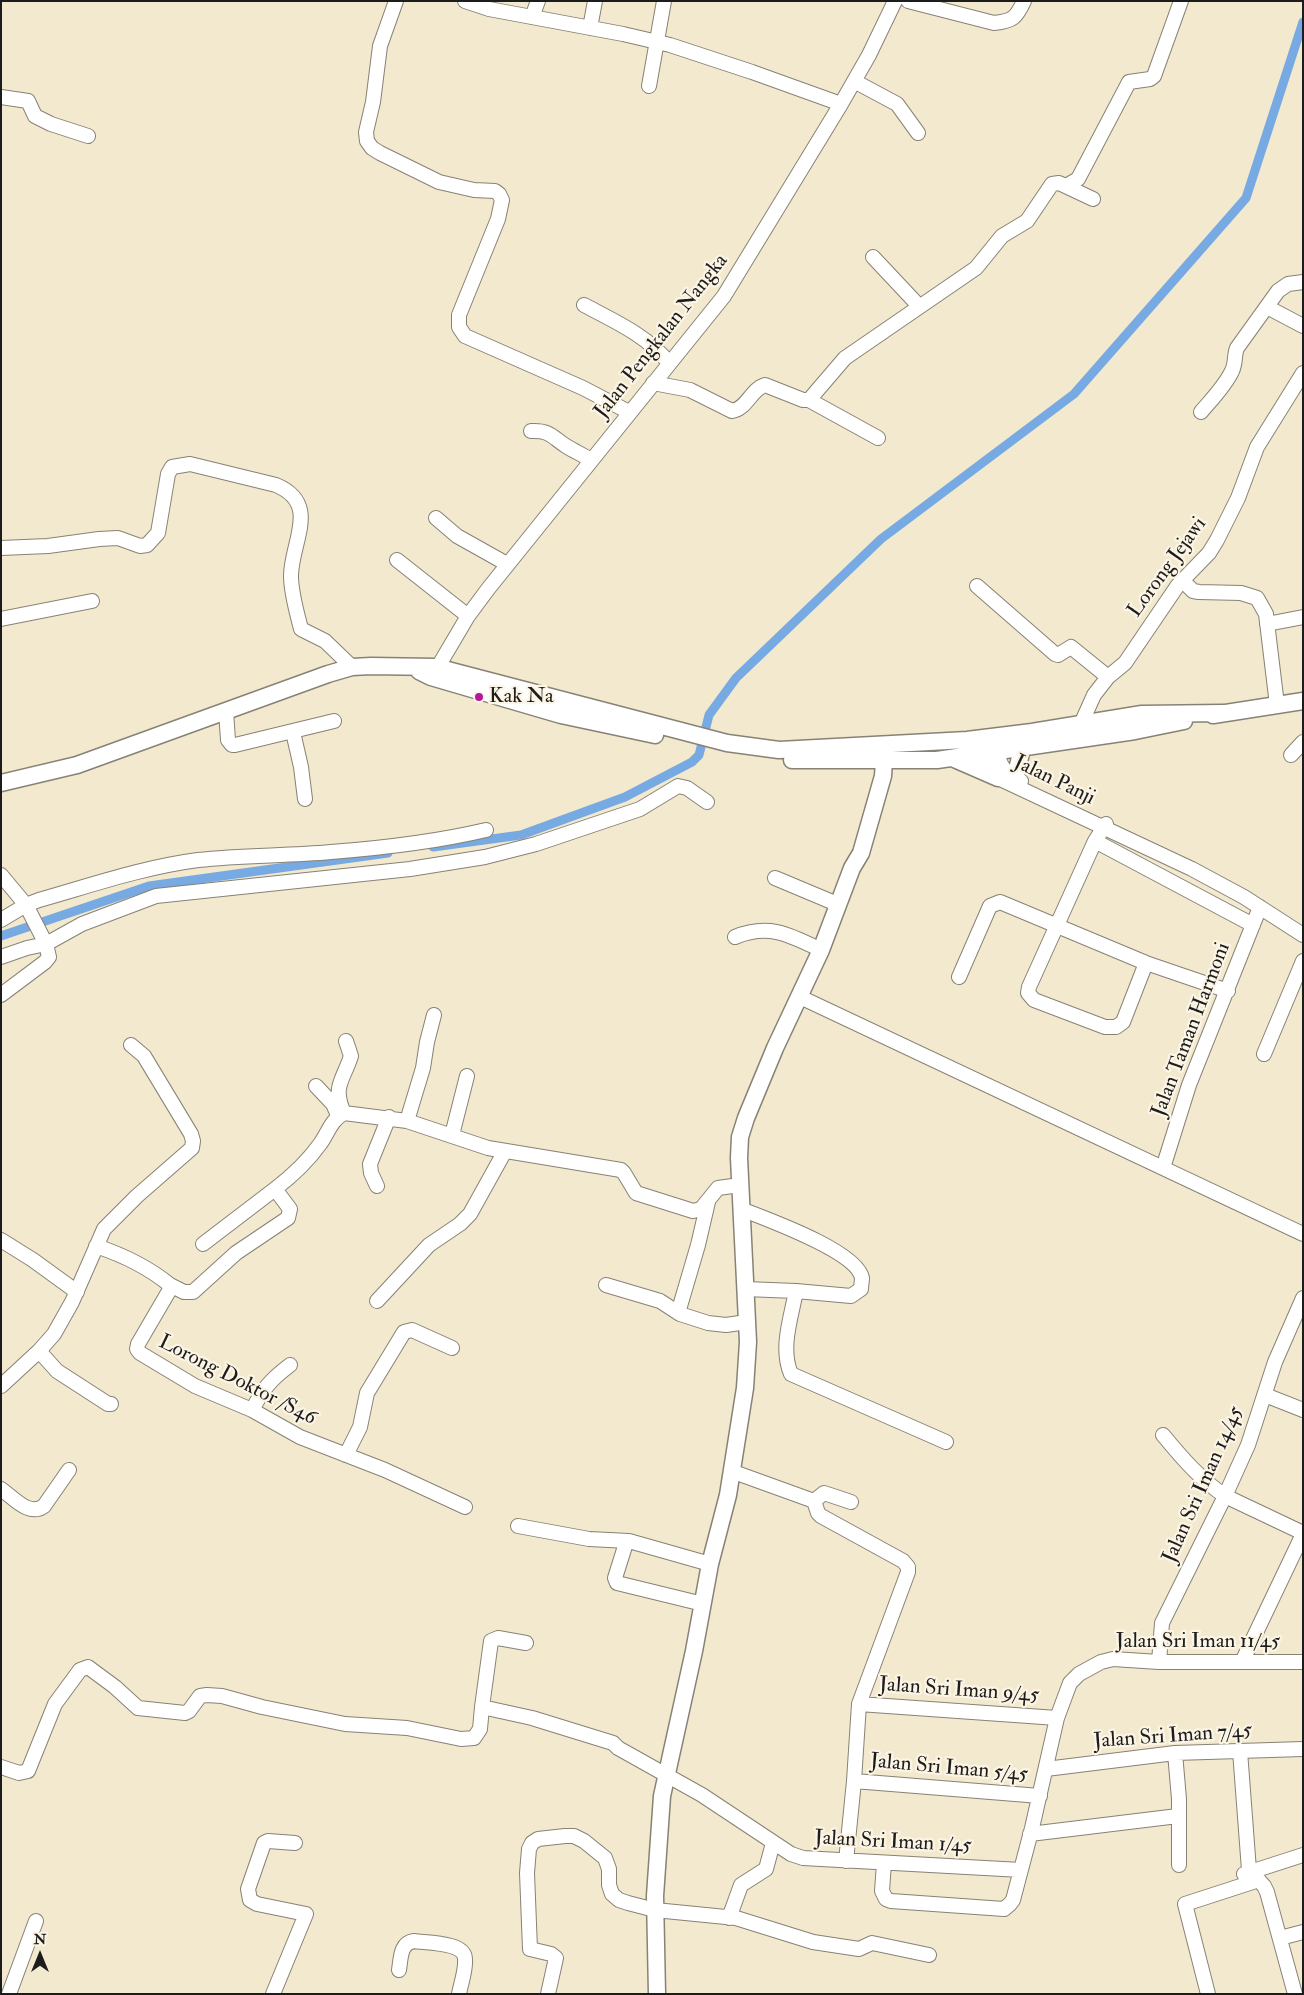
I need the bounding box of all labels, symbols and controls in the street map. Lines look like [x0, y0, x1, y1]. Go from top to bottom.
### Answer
street label: Jalan Pengkalan Nangka [590, 250, 734, 424]
street label: Lorong Jejawi [1123, 513, 1213, 623]
place label: Kak Na [489, 684, 554, 710]
marker: Kak Na [473, 691, 485, 703]
street label: Jalan Panji [1009, 750, 1099, 812]
street label: Jalan Taman Harmoni [1147, 939, 1237, 1121]
street label: Lorong Doktor /S46 [154, 1330, 320, 1432]
street label: Jalan Sri Iman 14/45 [1158, 1403, 1250, 1567]
street label: Jalan Sri Iman 11/45 [1116, 1629, 1280, 1655]
street label: Jalan Sri Iman 9/45 [878, 1673, 1040, 1709]
street label: Jalan Sri Iman 7/45 [1093, 1719, 1253, 1755]
street label: Jalan Sri Iman 5/45 [869, 1750, 1029, 1788]
street label: Jalan Sri Iman 1/45 [814, 1826, 972, 1860]
north arrow [15, 1930, 65, 1980]
text: N [34, 1931, 46, 1948]

